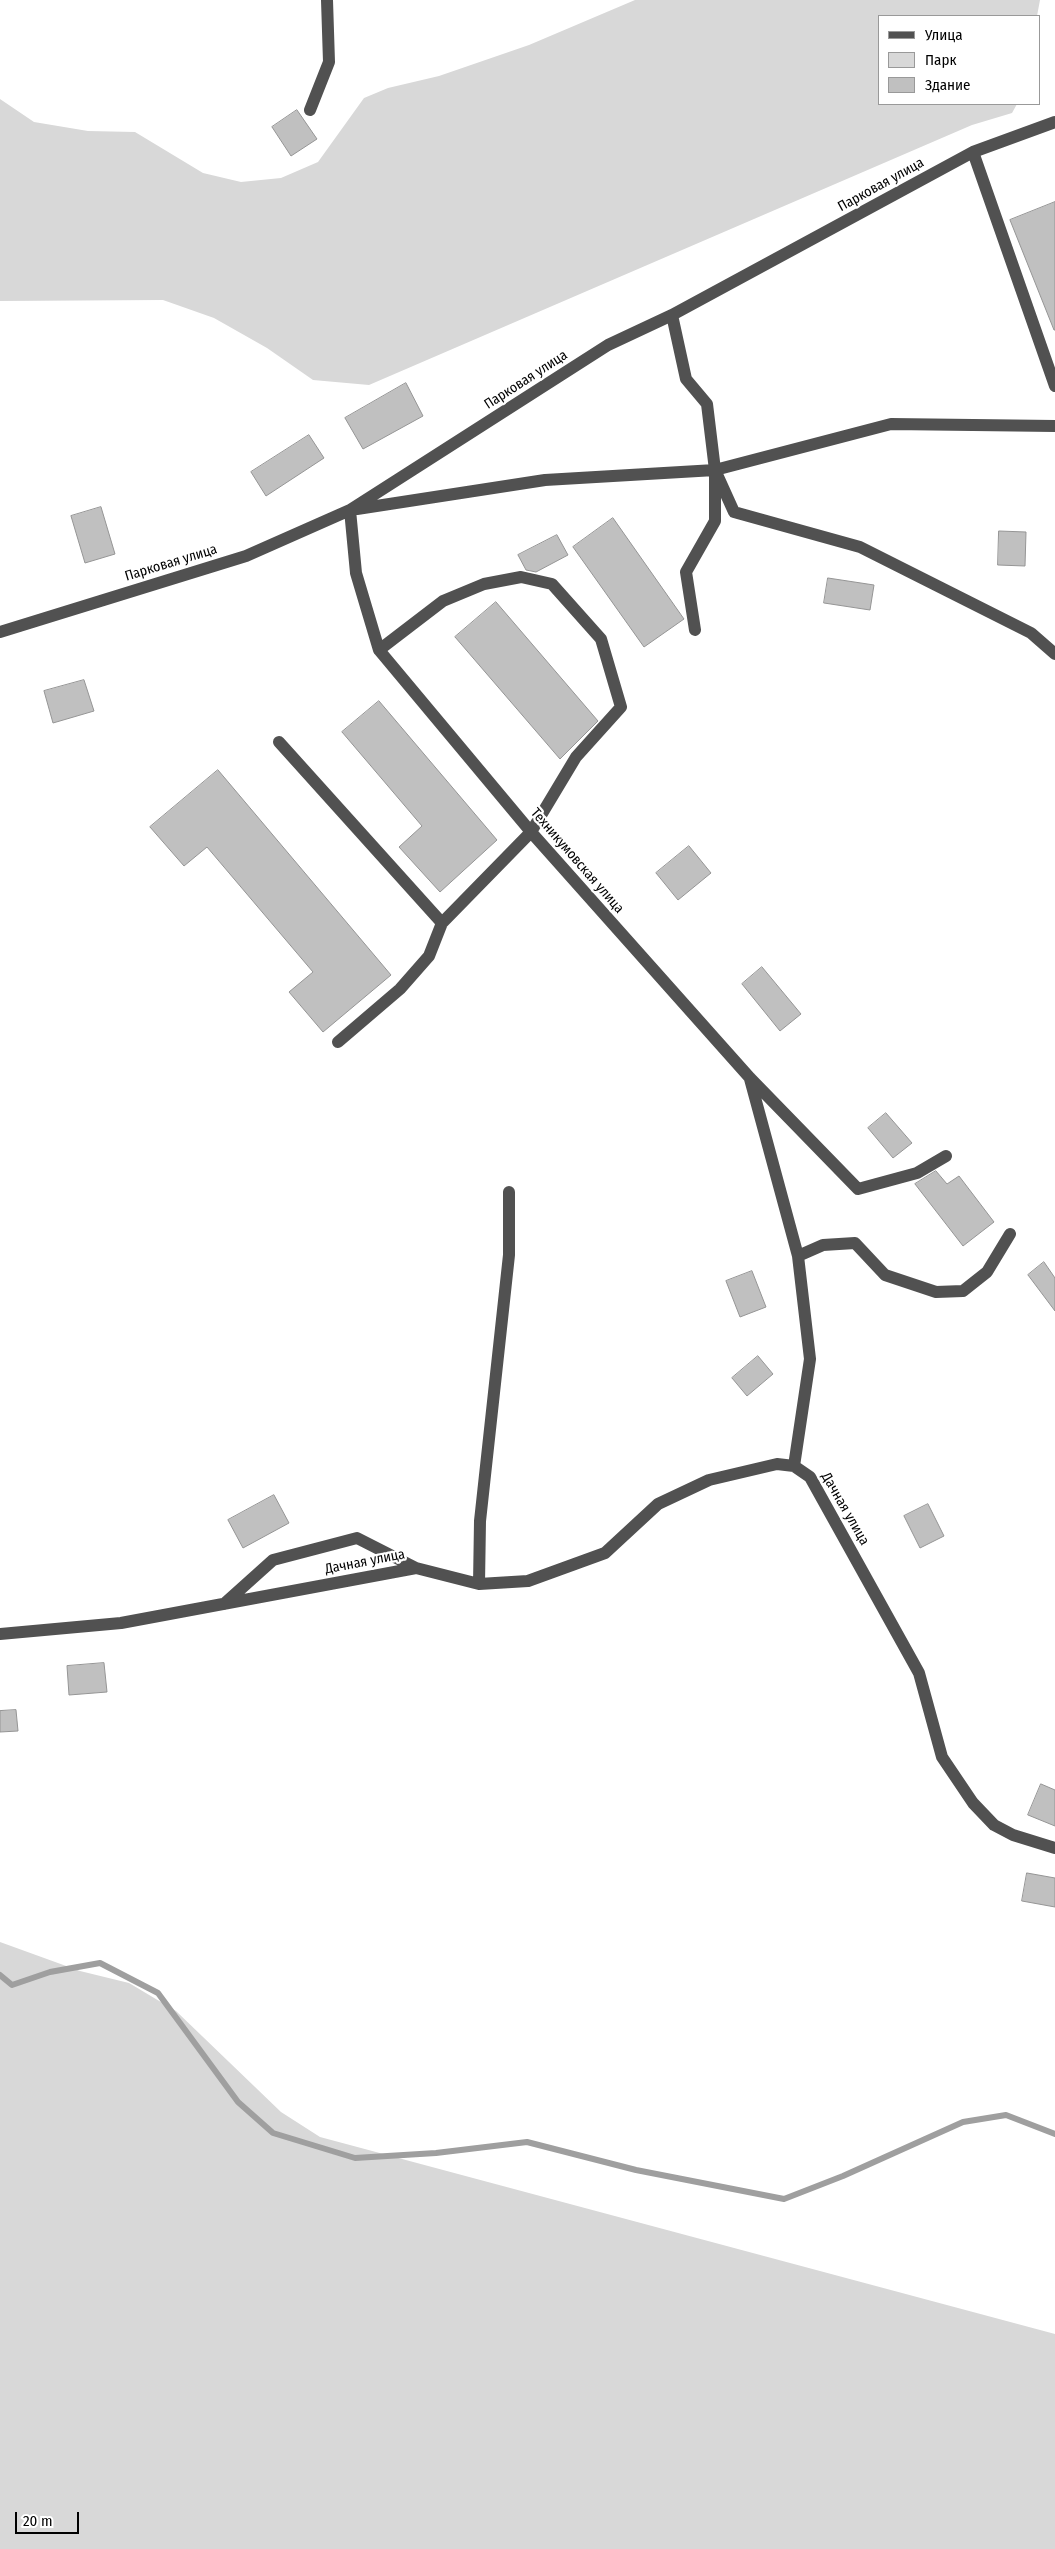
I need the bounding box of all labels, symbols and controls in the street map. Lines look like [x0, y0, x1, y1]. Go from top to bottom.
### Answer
legend [878, 15, 1040, 105]
text: Улица [925, 26, 963, 44]
text: Парк [925, 51, 956, 69]
text: Здание [925, 76, 971, 94]
street label: Парковая улица [835, 154, 927, 216]
street label: Парковая улица [481, 347, 571, 413]
street label: Парковая улица [123, 541, 219, 585]
street label: Техникумовская улица [527, 805, 627, 917]
street label: Дачная улица [817, 1470, 873, 1548]
street label: Дачная улица [324, 1546, 406, 1578]
scale bar [18, 2502, 81, 2534]
text: 20 m [23, 2512, 53, 2530]

